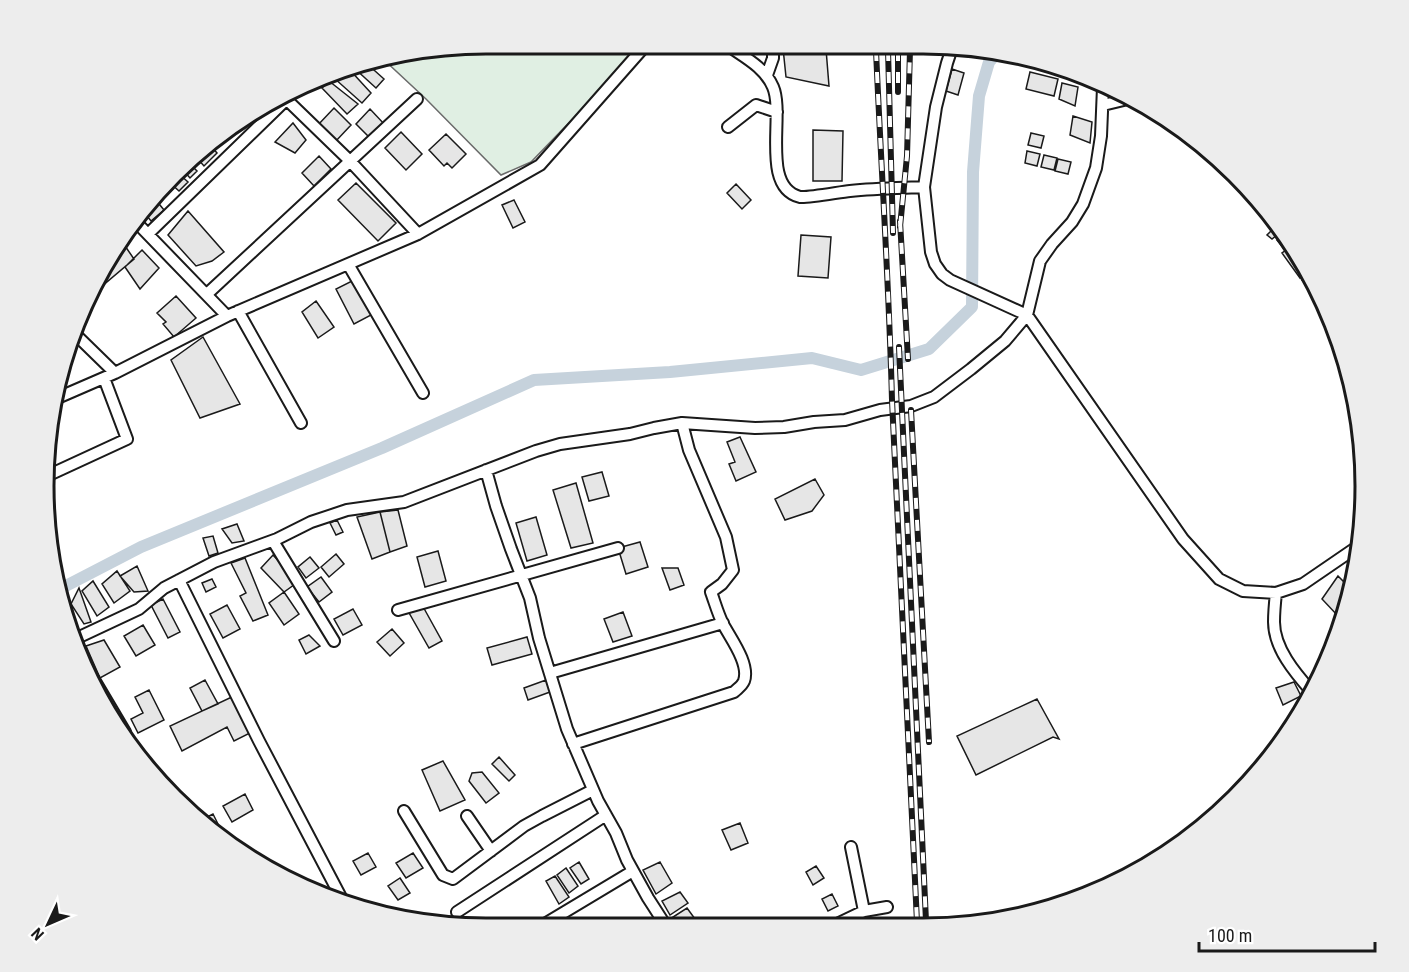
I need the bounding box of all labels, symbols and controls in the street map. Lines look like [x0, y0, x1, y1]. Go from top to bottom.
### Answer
north arrow [18, 894, 78, 954]
scale bar [1199, 915, 1374, 953]
text: N [27, 924, 48, 944]
text: 100 m [1208, 925, 1252, 946]

